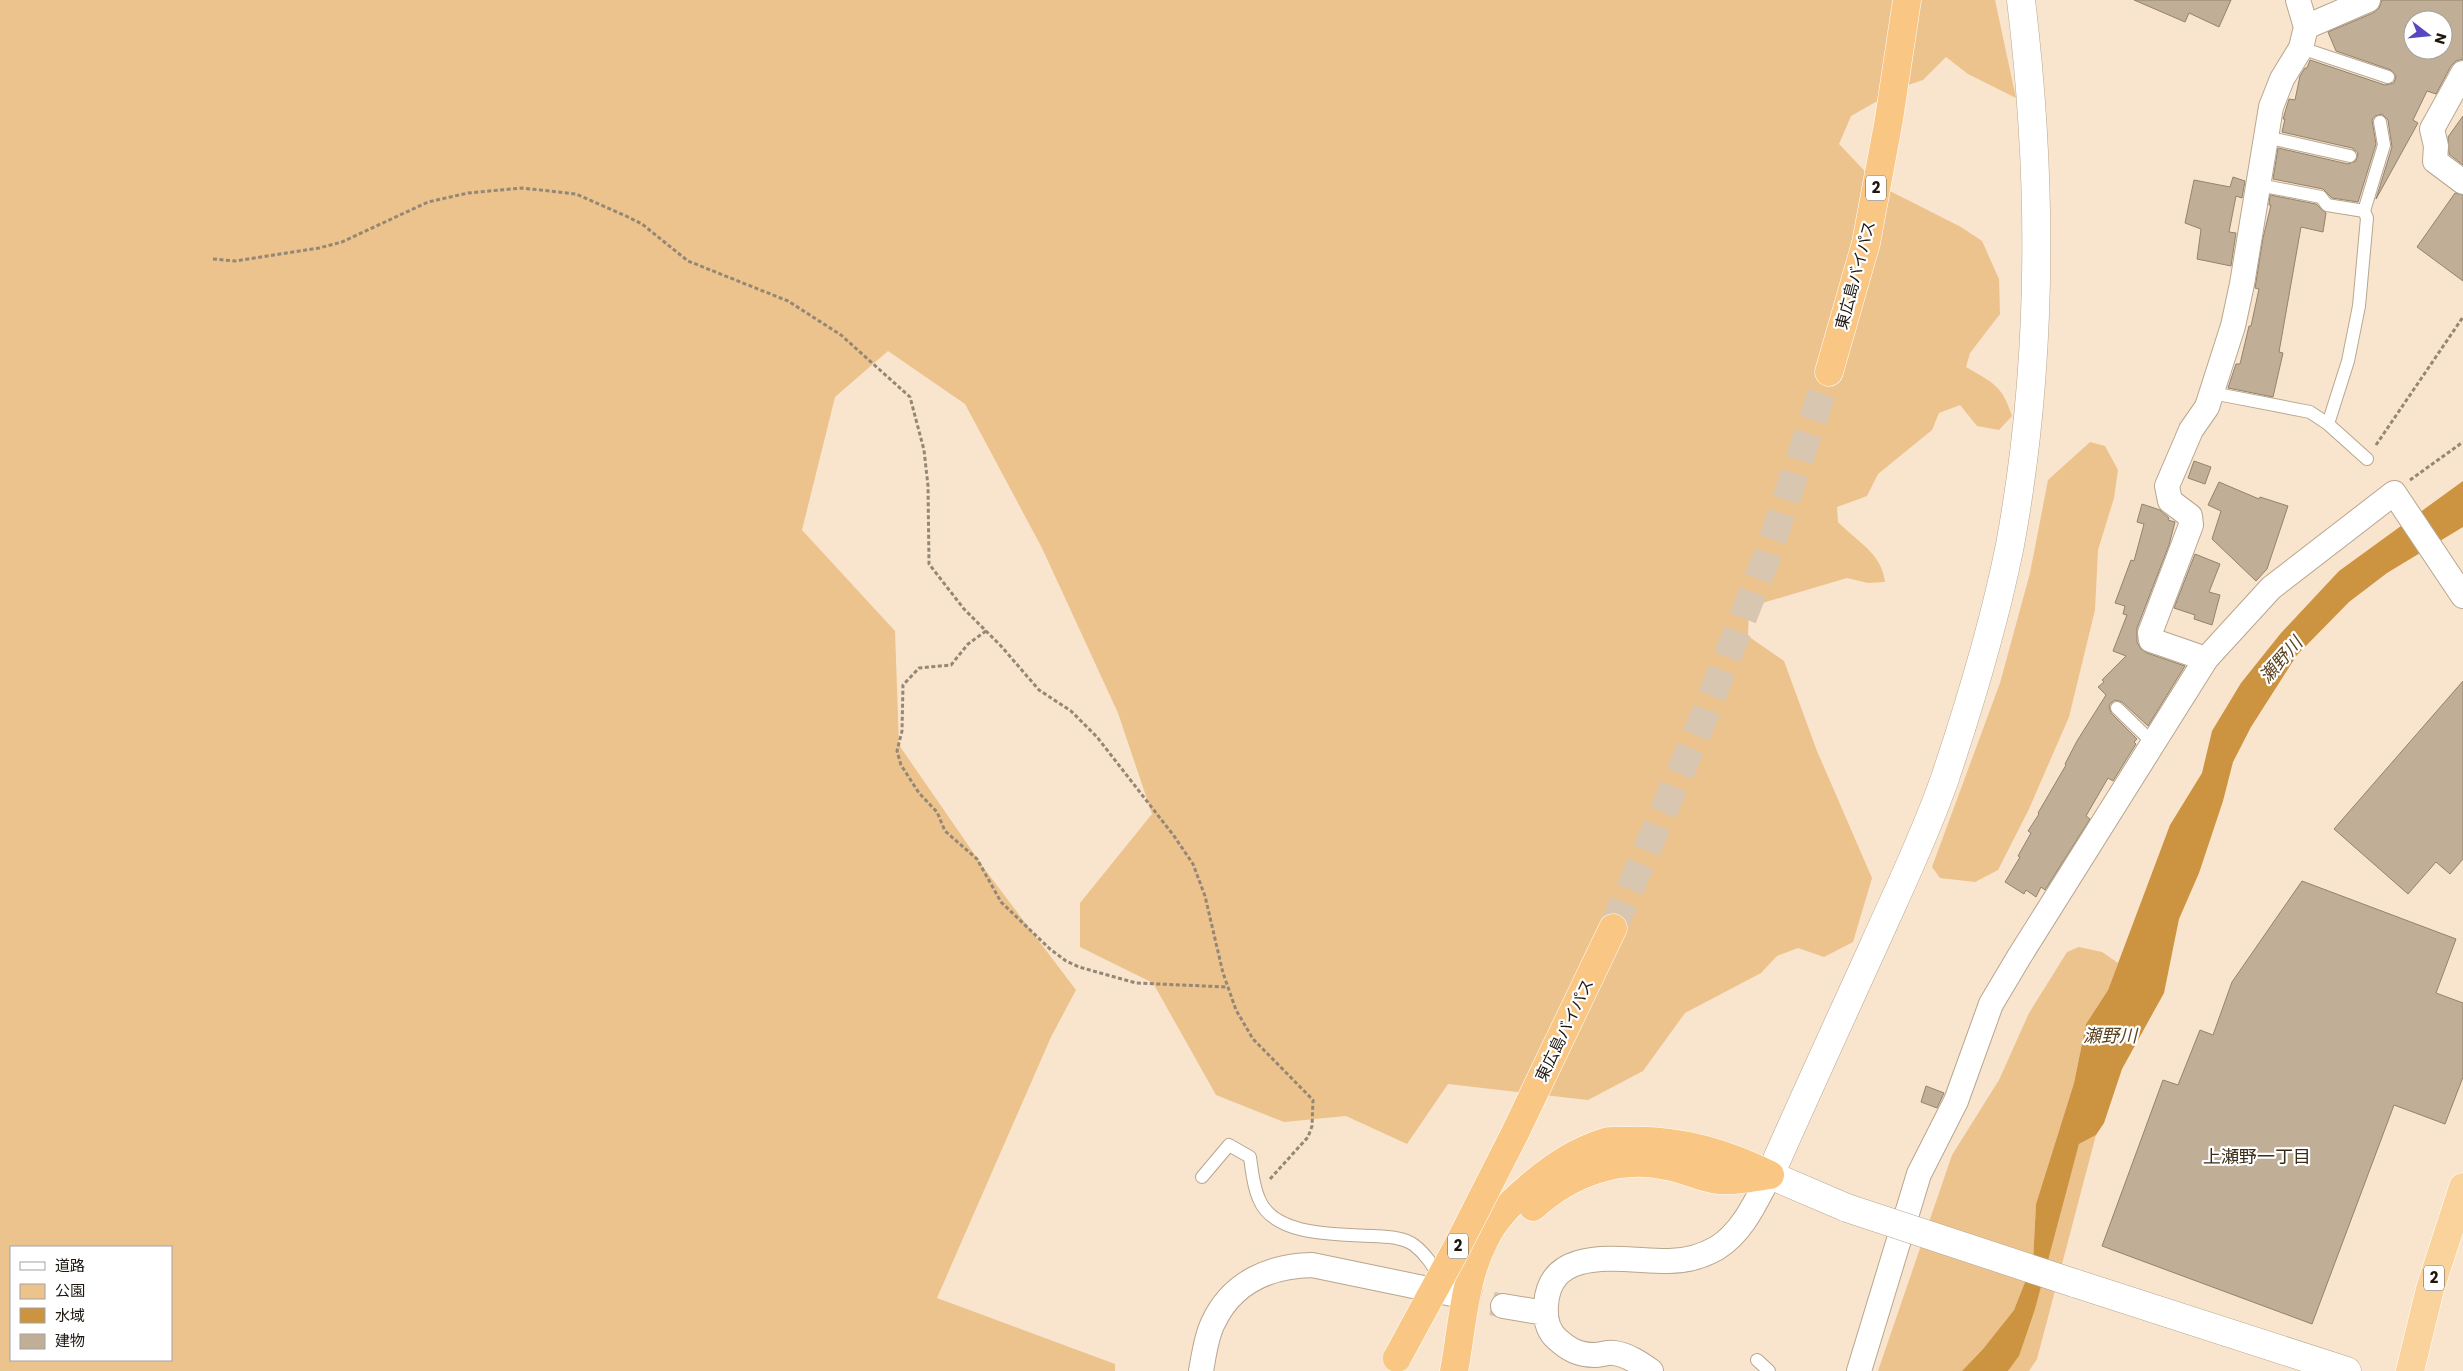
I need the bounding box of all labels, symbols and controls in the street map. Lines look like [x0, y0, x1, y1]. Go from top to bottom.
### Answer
north arrow [2403, 10, 2453, 60]
text: N [2429, 31, 2452, 46]
road number: 2 [1866, 176, 1886, 200]
street label: 東広島バイパス [1830, 218, 1881, 332]
water label: 瀬野川 [2253, 630, 2309, 688]
street label: 東広島バイパス [1530, 975, 1599, 1085]
water label: 瀬野川 [2083, 1023, 2139, 1048]
district label: 上瀬野一丁目 [2203, 1144, 2311, 1169]
road number: 2 [1448, 1234, 1468, 1258]
legend [10, 1246, 172, 1361]
text: 道路 [55, 1255, 85, 1276]
road number: 2 [2424, 1266, 2444, 1290]
text: 公園 [55, 1280, 85, 1301]
text: 水域 [55, 1305, 85, 1326]
text: 建物 [55, 1330, 85, 1351]

